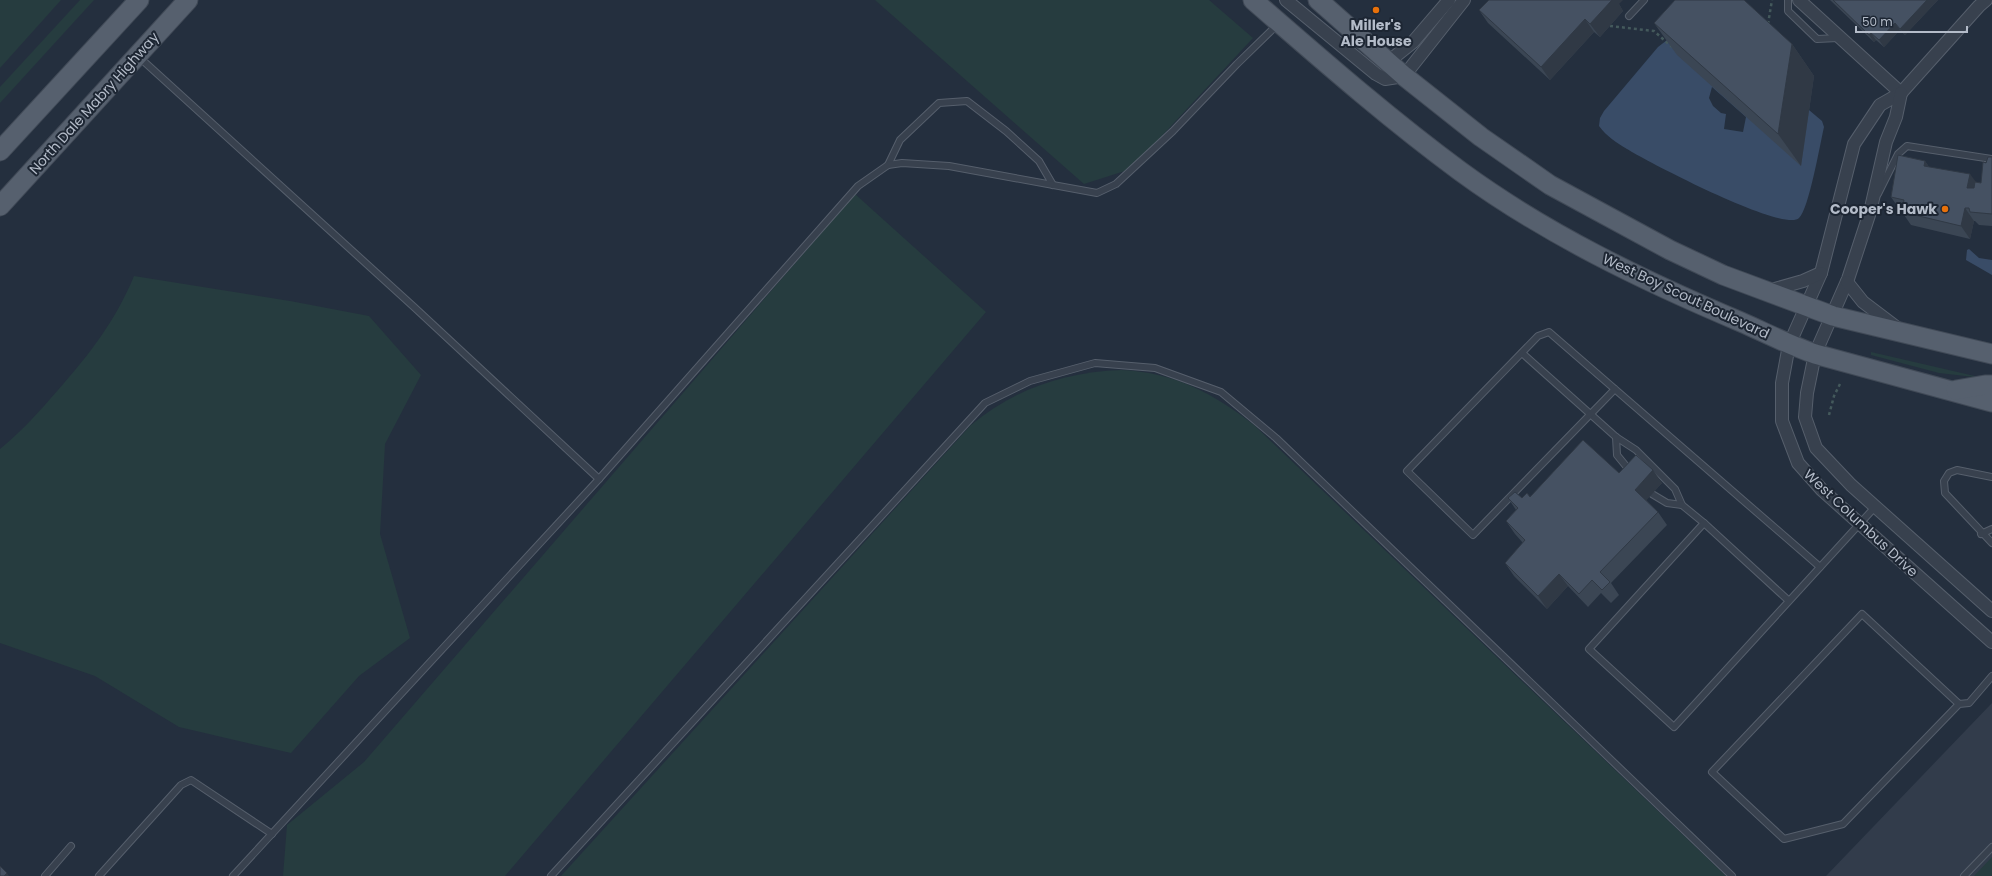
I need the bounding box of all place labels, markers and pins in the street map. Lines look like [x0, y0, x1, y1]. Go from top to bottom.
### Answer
marker: Miller's Ale House [1371, 5, 1381, 15]
place label: Miller's Ale House [1340, 15, 1412, 51]
place label: Cooper's Hawk [1830, 199, 1937, 219]
marker: Cooper's Hawk [1940, 204, 1950, 214]

